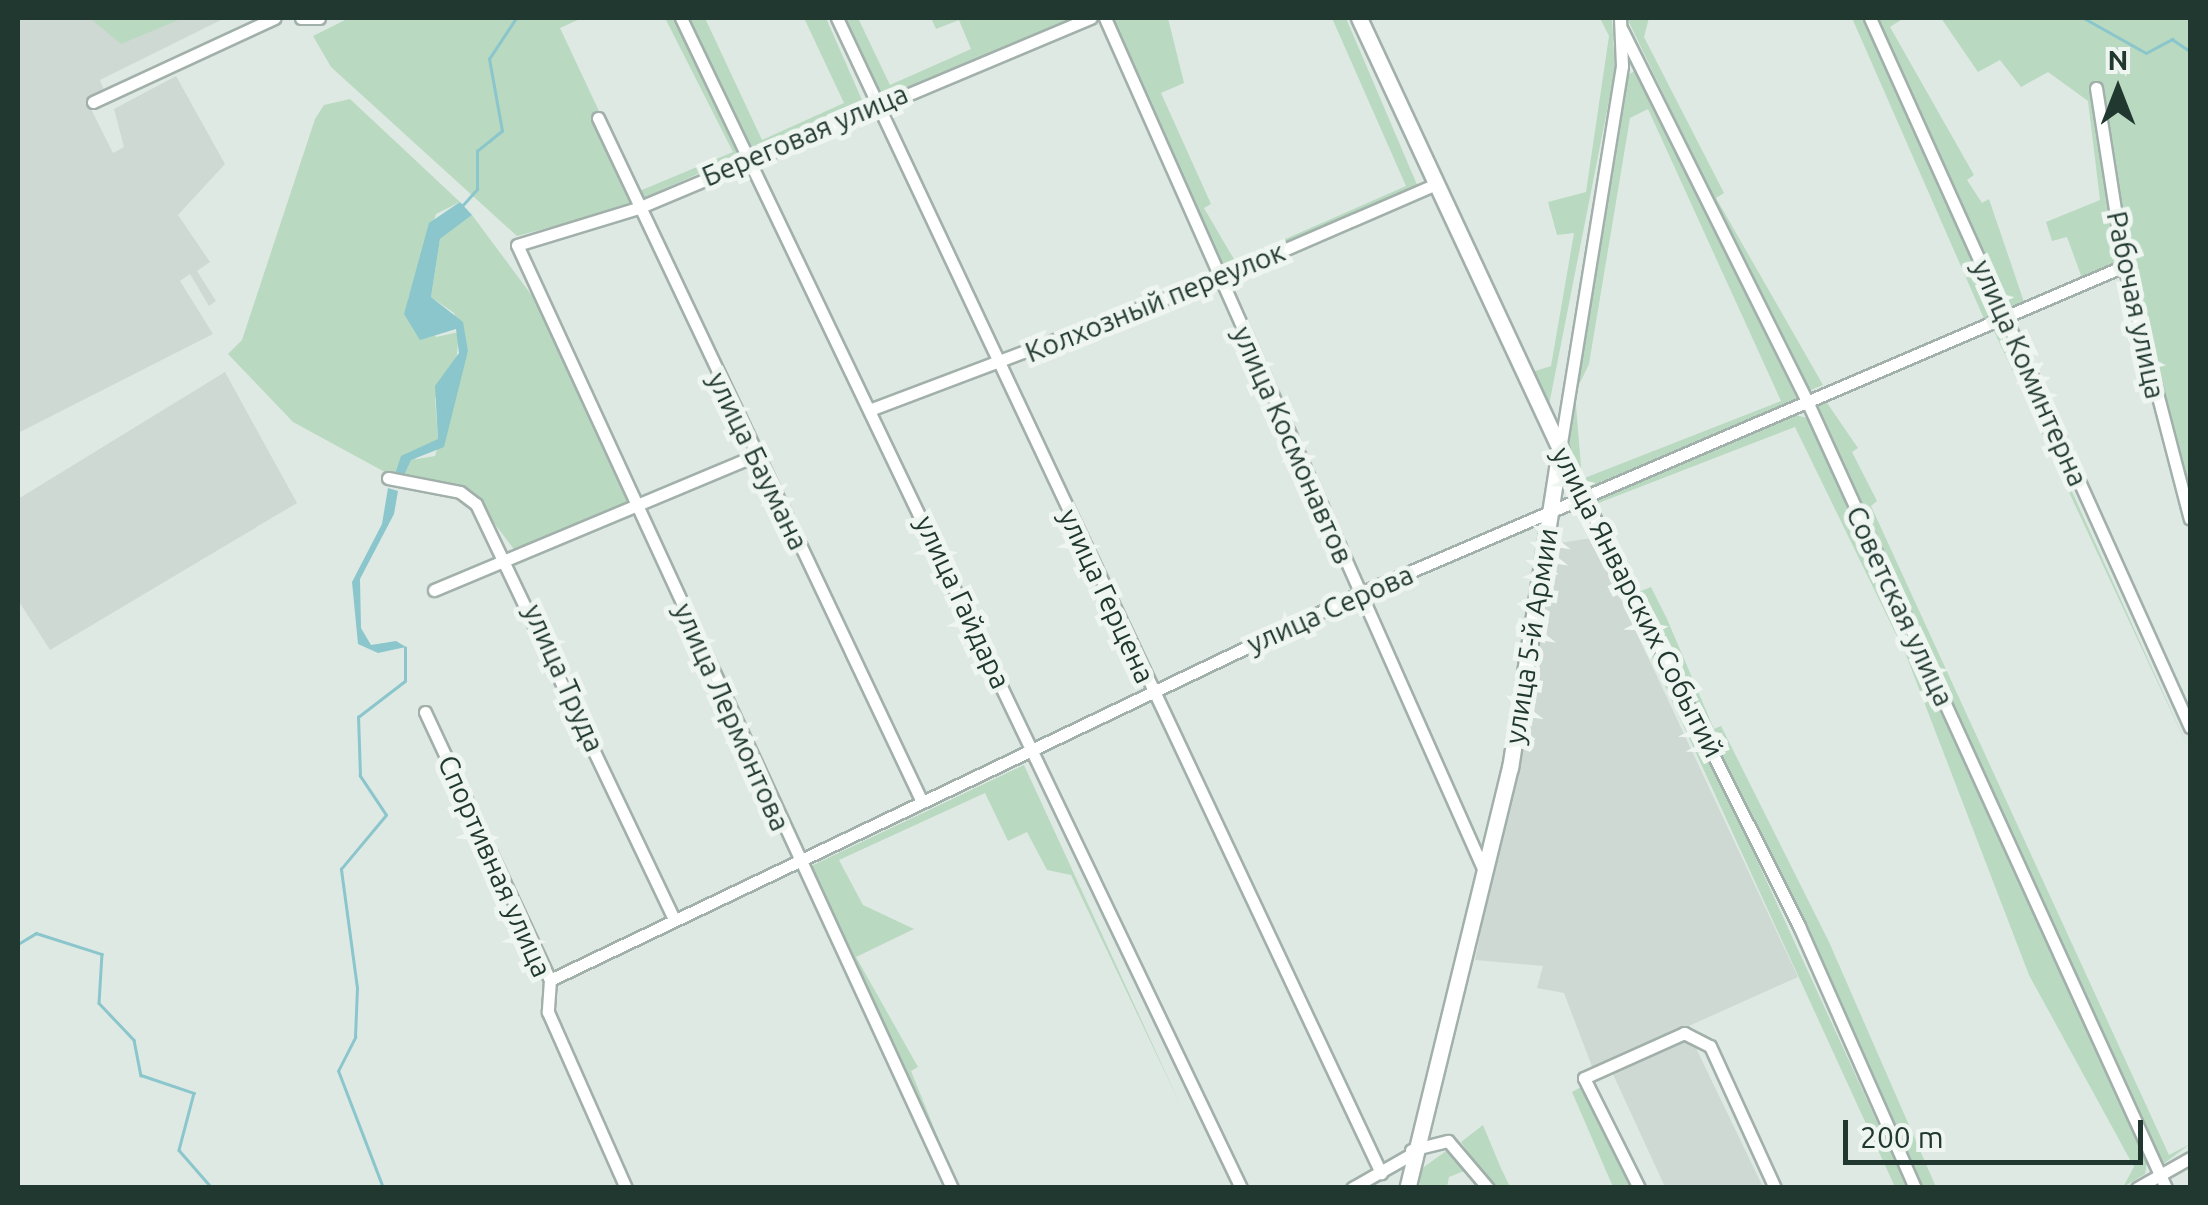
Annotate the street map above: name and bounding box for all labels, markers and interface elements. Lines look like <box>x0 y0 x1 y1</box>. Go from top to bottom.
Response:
north arrow <box>2068 40 2168 140</box>
text: N <box>2108 44 2128 75</box>
street label: Береговая улица <box>697 77 913 193</box>
street label: Рабочая улица <box>2100 208 2172 402</box>
street label: Колхозный переулок <box>1020 235 1290 369</box>
street label: улица Коминтерна <box>1965 255 2095 491</box>
street label: улица Космонавтов <box>1226 321 1360 569</box>
street label: улица Баумана <box>700 367 816 555</box>
street label: улица Январских Событий <box>1545 441 1731 763</box>
street label: Советская улица <box>1839 501 1961 711</box>
street label: улица Герцена <box>1052 503 1162 689</box>
street label: улица Гайдара <box>908 510 1018 694</box>
street label: улица 5-й Армии <box>1497 526 1565 746</box>
street label: улица Серова <box>1242 557 1418 661</box>
street label: улица Лермонтова <box>667 598 797 836</box>
street label: улица Труда <box>516 599 612 757</box>
street label: Спортивная улица <box>431 750 559 982</box>
scale bar <box>1848 1100 2148 1162</box>
text: 200 m <box>1860 1120 1944 1154</box>

